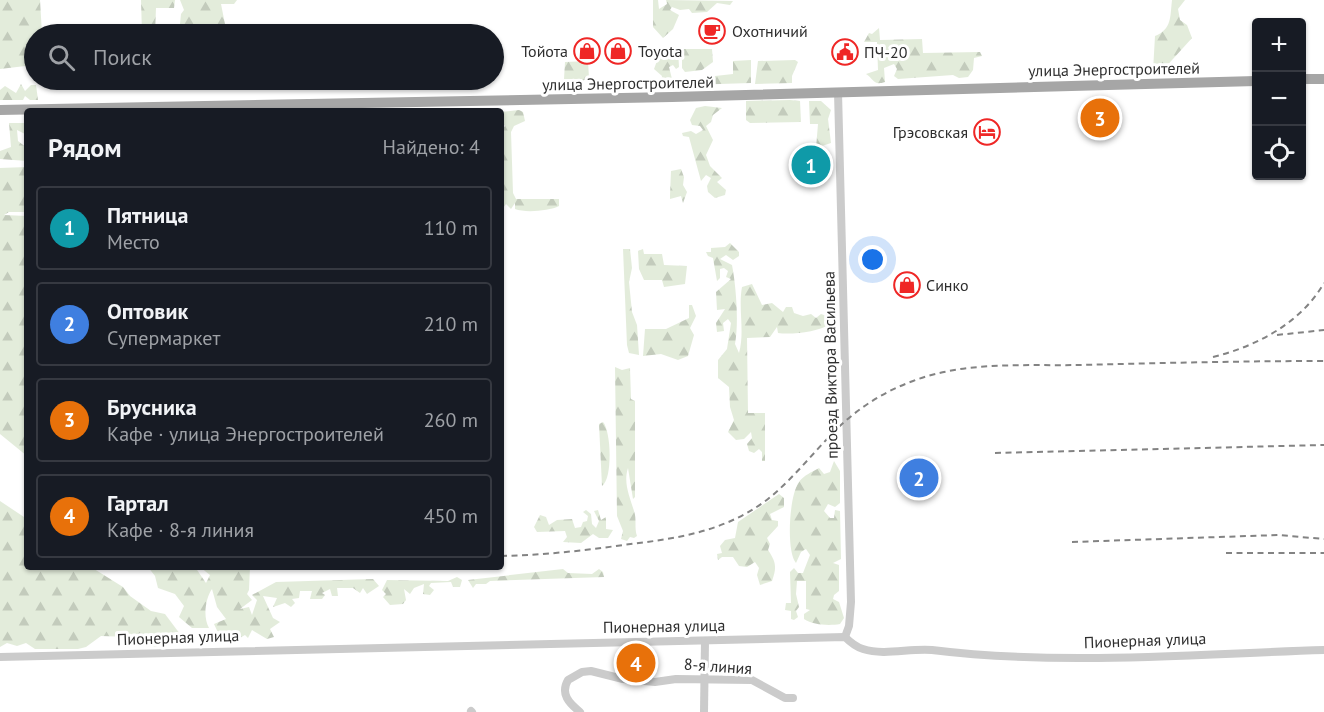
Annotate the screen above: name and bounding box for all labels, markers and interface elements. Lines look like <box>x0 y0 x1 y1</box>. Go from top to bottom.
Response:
cafe icon: Охотничий <box>697 16 727 46</box>
map controls <box>1252 18 1306 180</box>
button: + <box>1252 18 1306 72</box>
place label: Охотничий <box>732 21 808 41</box>
search box <box>24 24 504 90</box>
shop icon: Тойота <box>572 36 602 66</box>
shop icon: Toyota <box>603 36 633 66</box>
public building icon: ПЧ-20 <box>830 37 860 67</box>
icon: search <box>45 41 78 74</box>
place label: Тойота <box>521 41 568 61</box>
place label: Toyota <box>638 41 682 61</box>
place label: ПЧ-20 <box>864 42 908 62</box>
text: Поиск <box>93 43 152 71</box>
street label: улица Энергостроителей <box>1028 58 1200 80</box>
street label: улица Энергостроителей <box>542 72 714 94</box>
button: − <box>1252 72 1306 126</box>
pin: 3 <box>1080 96 1120 140</box>
hotel icon: Грэсовская <box>972 117 1002 147</box>
place label: Грэсовская <box>893 122 968 142</box>
button: locate <box>1252 126 1306 180</box>
text: Рядом <box>48 131 122 164</box>
text: Найдено: 4 <box>383 134 480 160</box>
pin: 1 <box>792 142 830 188</box>
text: Пятница <box>107 201 188 229</box>
text: 1 <box>64 215 75 241</box>
text: 110 m <box>424 215 478 241</box>
text: Место <box>107 229 160 255</box>
your location <box>858 245 887 274</box>
shop icon: Синко <box>892 270 922 300</box>
street label: проезд Виктора Васильева <box>818 271 842 459</box>
place label: Синко <box>926 275 969 295</box>
text: Оптовик <box>107 297 188 325</box>
text: 2 <box>64 311 75 337</box>
text: 210 m <box>424 311 478 337</box>
text: Супермаркет <box>107 325 220 351</box>
text: Брусника <box>107 393 197 421</box>
text: 3 <box>64 407 75 433</box>
text: 260 m <box>424 407 478 433</box>
text: Кафе · улица Энергостроителей <box>107 421 384 447</box>
pin: 2 <box>900 456 938 500</box>
text: Гартал <box>107 489 169 517</box>
text: 4 <box>64 503 75 529</box>
text: 450 m <box>424 503 478 529</box>
text: Кафе · 8-я линия <box>107 517 254 543</box>
street label: Пионерная улица <box>603 615 725 637</box>
street label: Пионерная улица <box>116 625 240 649</box>
street label: Пионерная улица <box>1083 628 1207 652</box>
pin: 4 <box>616 640 656 686</box>
street label: 8-я линия <box>683 654 753 678</box>

